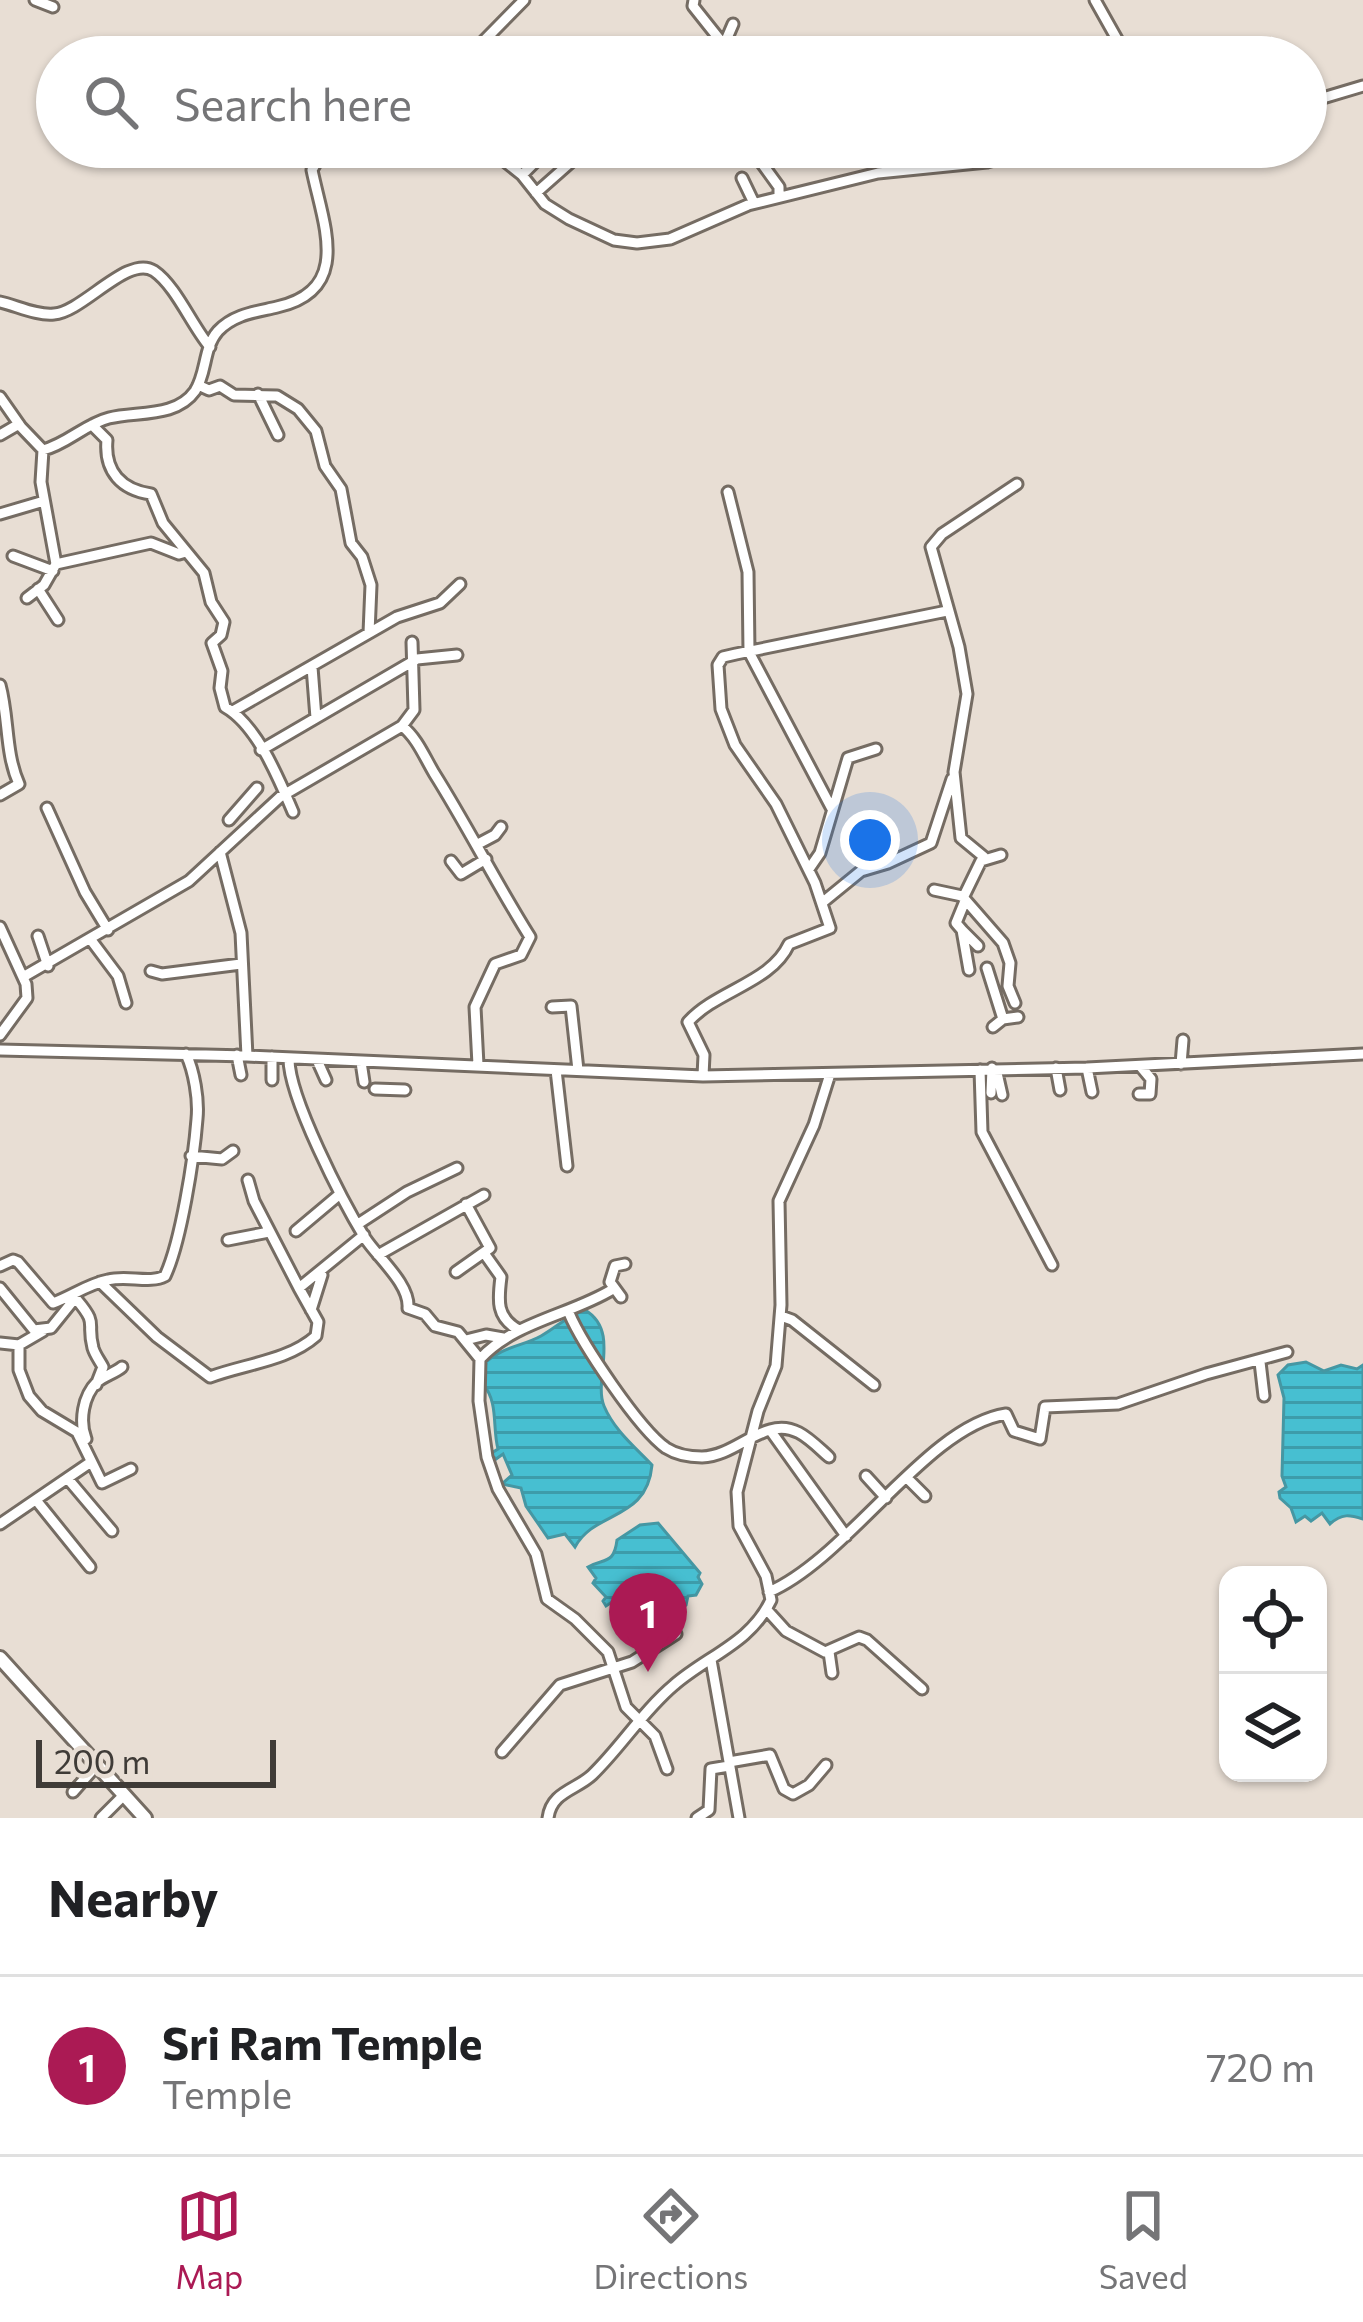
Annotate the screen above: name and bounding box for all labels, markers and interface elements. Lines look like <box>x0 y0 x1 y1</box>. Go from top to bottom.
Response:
search box <box>36 36 1327 168</box>
icon: search <box>78 69 144 135</box>
text: Search here <box>174 75 412 130</box>
your location <box>840 810 900 870</box>
map controls <box>1219 1566 1327 1782</box>
button: locate <box>1219 1566 1327 1674</box>
pin: 1 <box>609 1573 687 1672</box>
button: layers <box>1219 1674 1327 1782</box>
scale bar <box>36 1734 276 1787</box>
text: 200 m <box>54 1740 150 1781</box>
text: Nearby <box>48 1865 218 1928</box>
text: Sri Ram Temple <box>162 2014 482 2069</box>
text: 1 <box>78 2042 96 2090</box>
text: 720 m <box>1206 2042 1315 2090</box>
text: Temple <box>162 2069 292 2117</box>
tab: Map <box>175 2183 243 2296</box>
tab: Directions <box>594 2183 748 2296</box>
tab: Saved <box>1099 2183 1188 2296</box>

